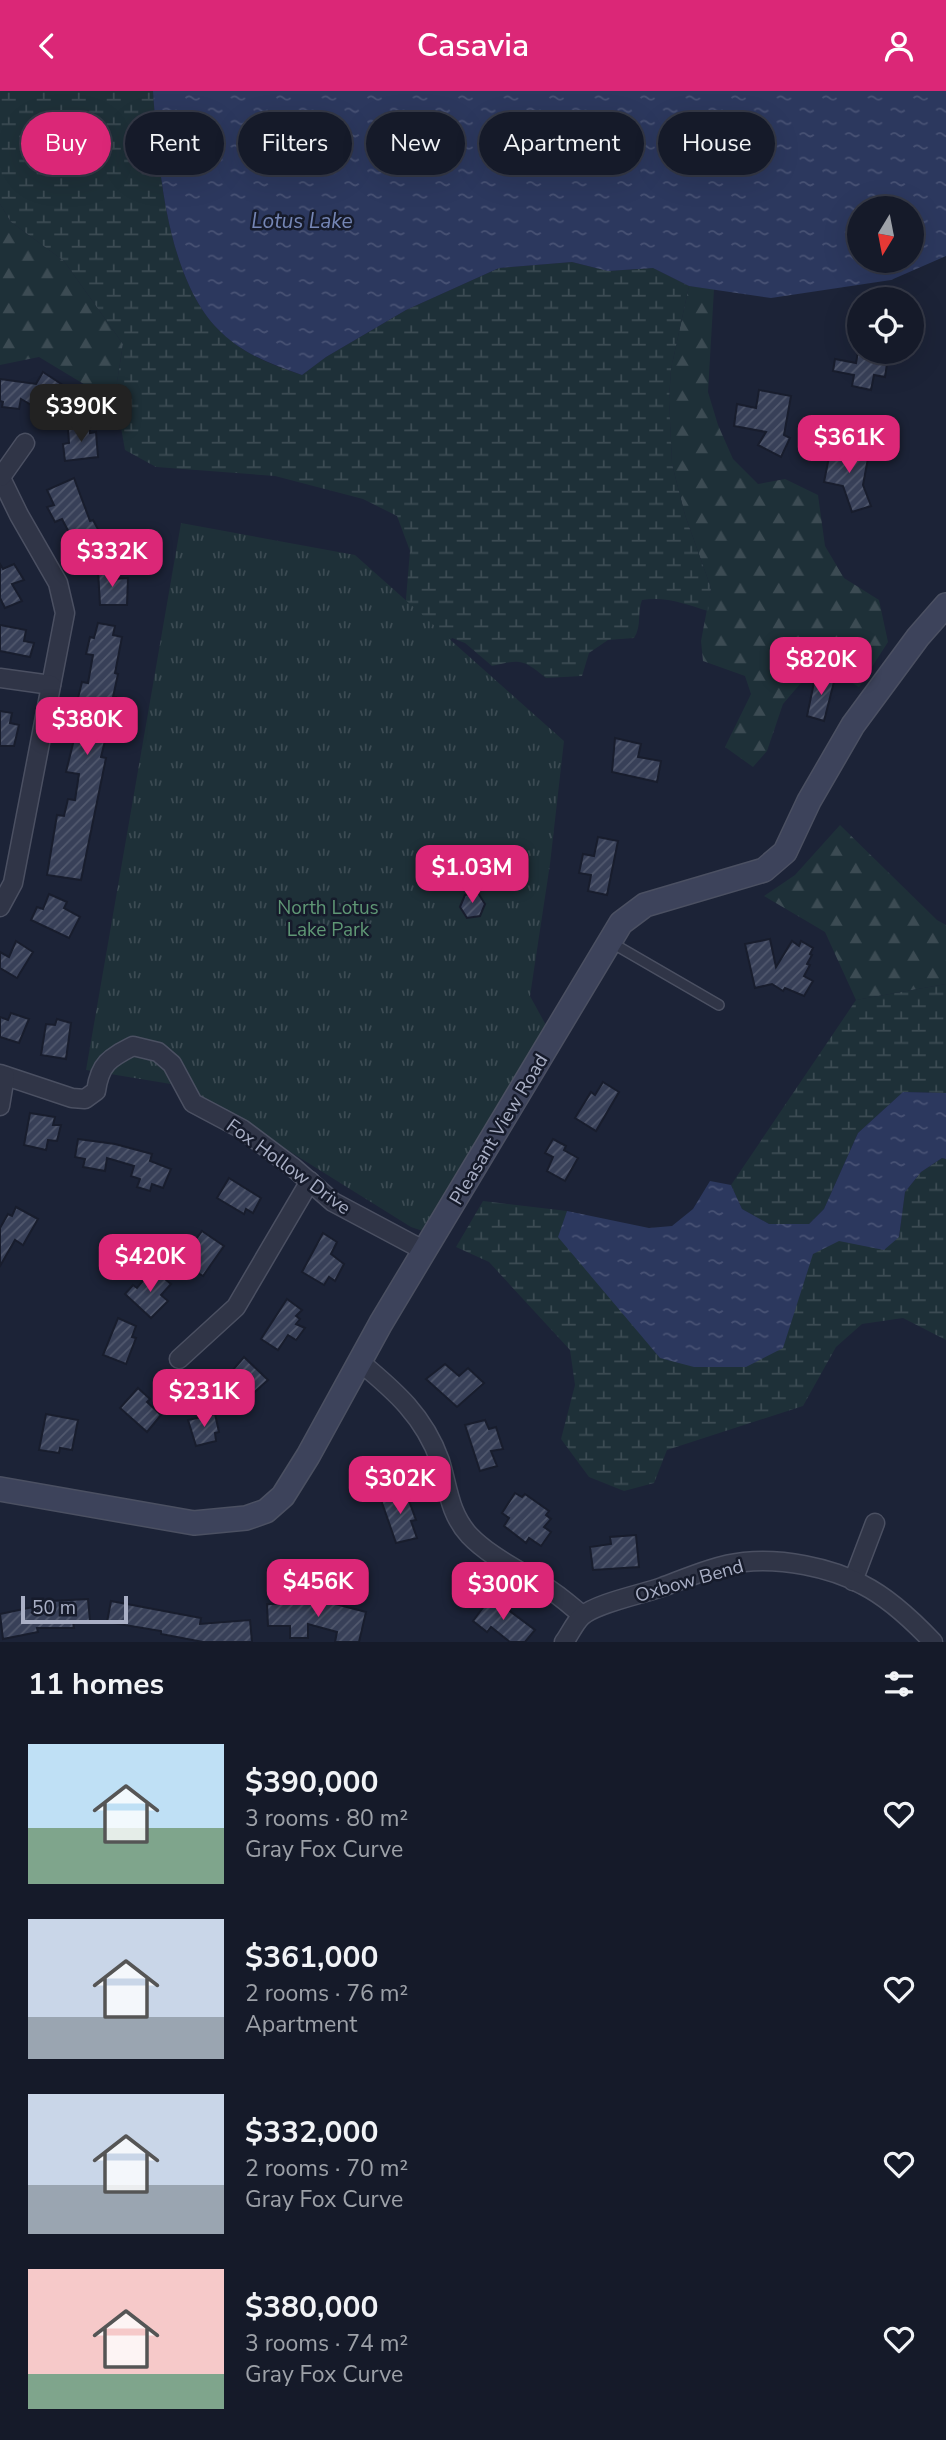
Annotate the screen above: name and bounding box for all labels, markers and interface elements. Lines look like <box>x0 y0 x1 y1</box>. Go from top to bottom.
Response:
text: Casavia <box>417 24 529 67</box>
icon: back <box>28 27 66 65</box>
icon: person <box>880 27 918 65</box>
chip: Buy <box>21 112 111 175</box>
chip: Rent <box>125 112 224 175</box>
chip: Filters <box>238 112 352 175</box>
chip: New <box>366 112 465 175</box>
chip: Apartment <box>479 112 644 175</box>
chip: House <box>658 112 775 175</box>
north arrow <box>847 196 924 273</box>
map controls <box>847 196 924 364</box>
water label: Lotus Lake <box>251 207 353 235</box>
button: locate <box>847 287 924 364</box>
pin: $390K <box>32 385 130 444</box>
text: $390K <box>46 391 116 422</box>
pin: $361K <box>800 415 898 475</box>
text: $361K <box>814 422 884 453</box>
pin: $332K <box>63 529 161 589</box>
text: $332K <box>77 536 147 567</box>
pin: $820K <box>772 637 870 697</box>
text: $820K <box>786 644 856 675</box>
pin: $380K <box>38 697 136 757</box>
text: $380K <box>52 704 122 735</box>
pin: $1.03M <box>415 845 529 905</box>
text: $1.03M <box>432 852 512 883</box>
park label: North Lotus Lake Park <box>277 895 379 943</box>
street label: Pleasant View Road <box>443 1049 554 1210</box>
street label: Fox Hollow Drive <box>221 1113 356 1221</box>
pin: $420K <box>101 1235 199 1294</box>
text: $420K <box>115 1241 185 1272</box>
pin: $231K <box>155 1369 253 1429</box>
text: $231K <box>169 1376 239 1407</box>
pin: $302K <box>351 1457 449 1516</box>
text: $302K <box>365 1463 435 1494</box>
street label: Oxbow Bend <box>632 1553 747 1609</box>
pin: $456K <box>269 1559 367 1619</box>
pin: $300K <box>454 1563 552 1622</box>
text: $456K <box>283 1566 353 1597</box>
text: $300K <box>468 1569 538 1600</box>
scale bar <box>21 1593 128 1625</box>
text: 50 m <box>32 1595 76 1621</box>
text: 11 homes <box>28 1664 164 1705</box>
icon: filters <box>880 1665 918 1703</box>
text: $390,000 <box>245 1762 378 1803</box>
icon: home <box>84 1772 168 1856</box>
icon: heart <box>880 1795 918 1833</box>
text: 3 rooms · 80 m² <box>245 1803 408 1834</box>
text: Gray Fox Curve <box>245 1834 403 1865</box>
text: $361,000 <box>245 1937 378 1978</box>
icon: home <box>84 1947 168 2031</box>
icon: heart <box>880 1970 918 2008</box>
text: 2 rooms · 76 m² <box>245 1978 408 2009</box>
text: Apartment <box>245 2009 357 2040</box>
text: $332,000 <box>245 2112 378 2153</box>
icon: home <box>84 2122 168 2206</box>
icon: heart <box>880 2145 918 2183</box>
text: 2 rooms · 70 m² <box>245 2153 408 2184</box>
text: Gray Fox Curve <box>245 2184 403 2215</box>
text: $380,000 <box>245 2287 378 2328</box>
icon: home <box>84 2297 168 2381</box>
icon: heart <box>880 2320 918 2358</box>
text: 3 rooms · 74 m² <box>245 2328 408 2359</box>
text: Gray Fox Curve <box>245 2359 403 2390</box>

